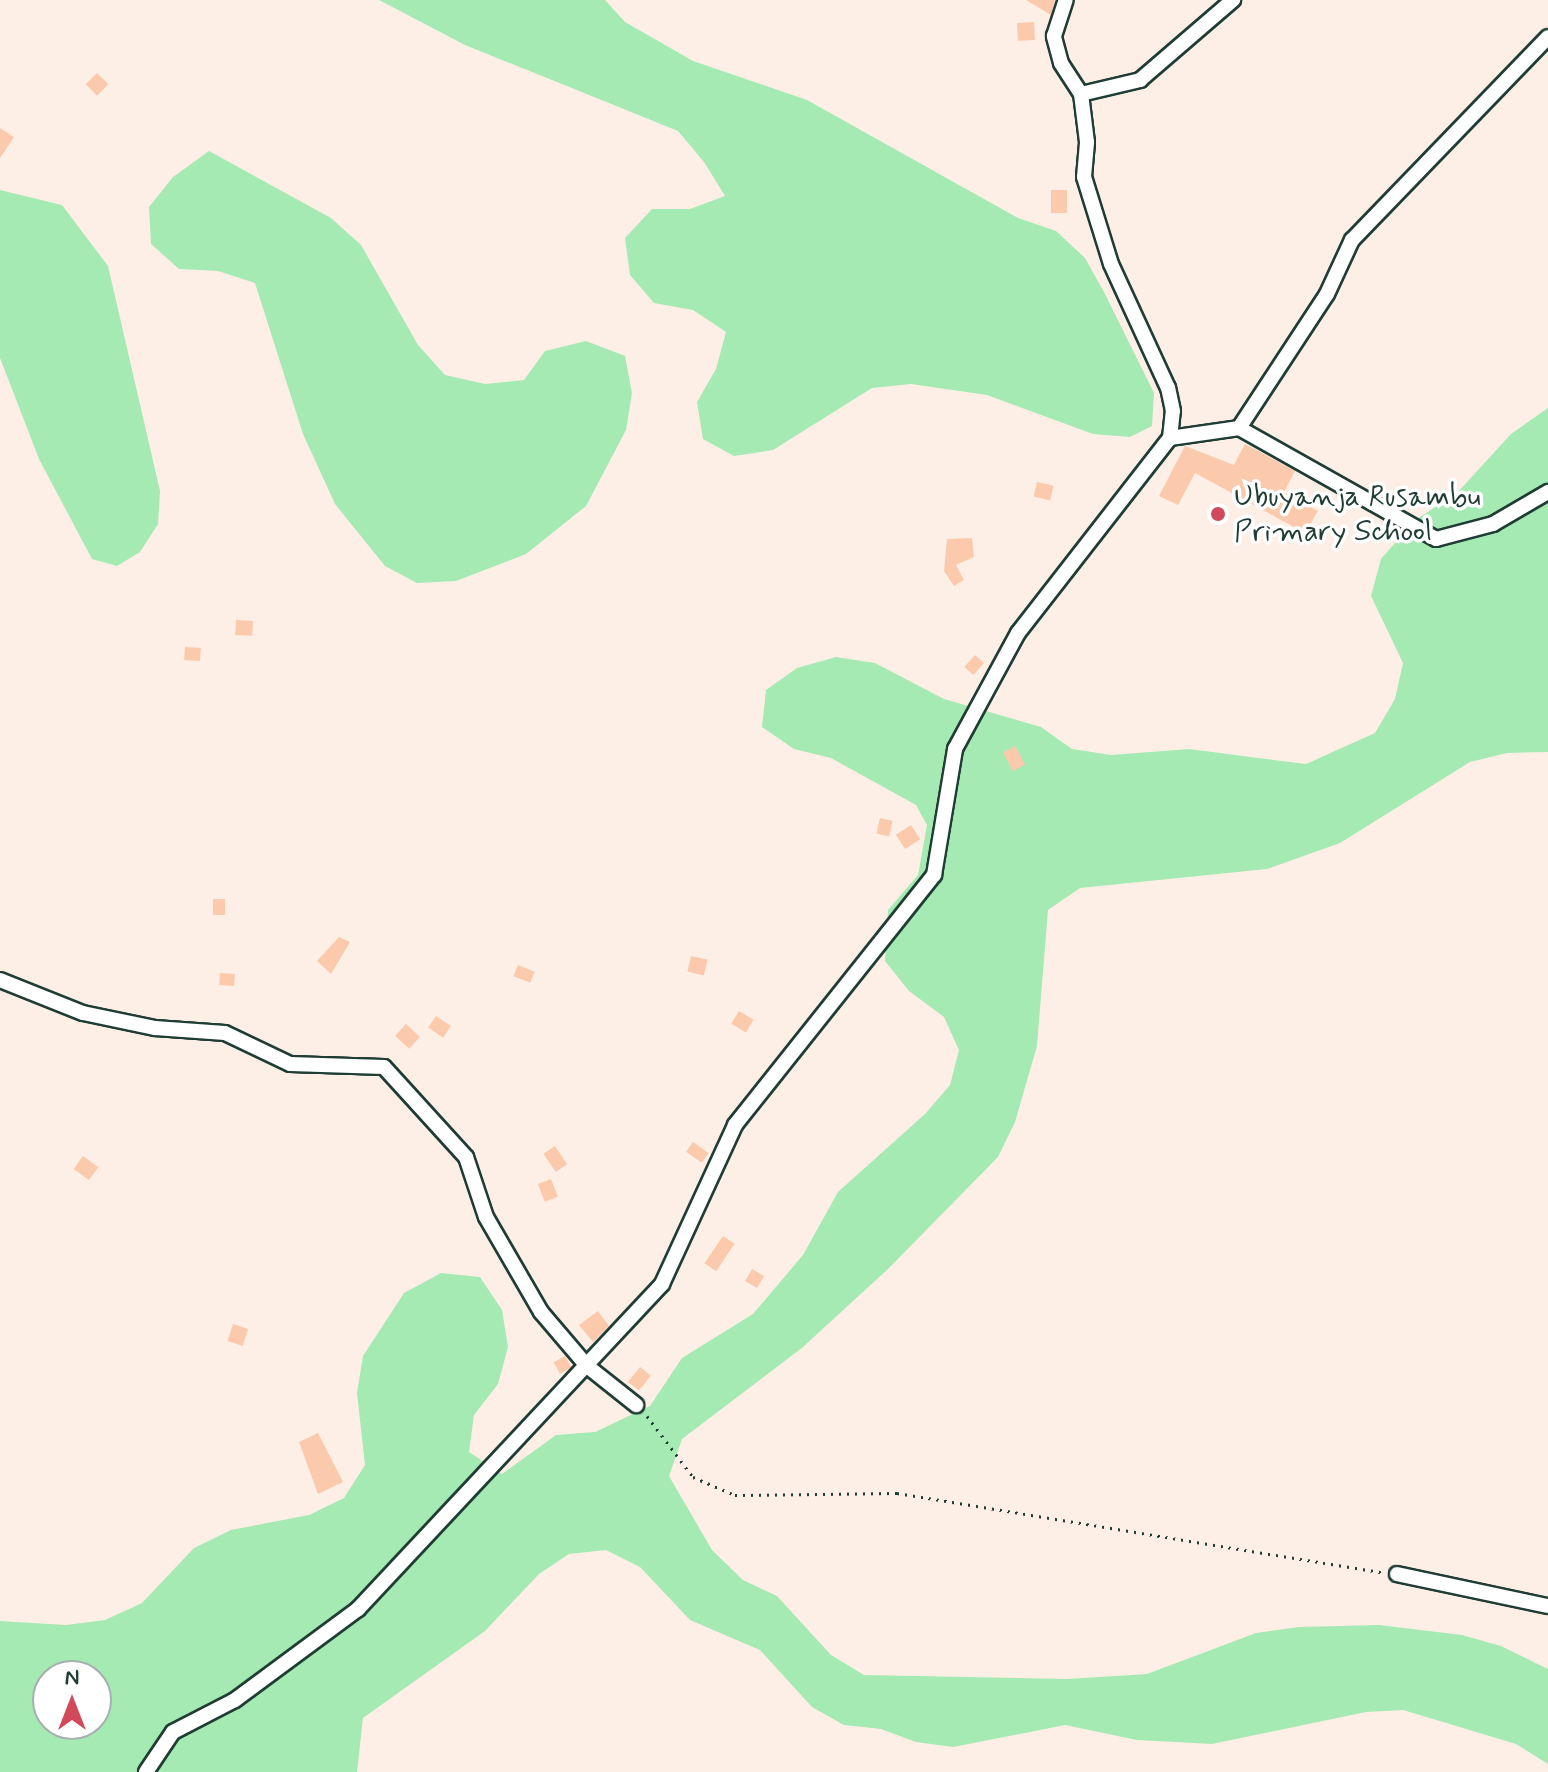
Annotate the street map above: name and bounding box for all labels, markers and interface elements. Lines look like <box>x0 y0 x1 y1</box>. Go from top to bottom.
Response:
place label: Ubuyanja Rusambu Primary School <box>1234 479 1492 550</box>
marker: Ubuyanja Rusambu Primary School <box>1209 505 1227 523</box>
north arrow <box>32 1660 112 1740</box>
text: N <box>65 1664 79 1692</box>

